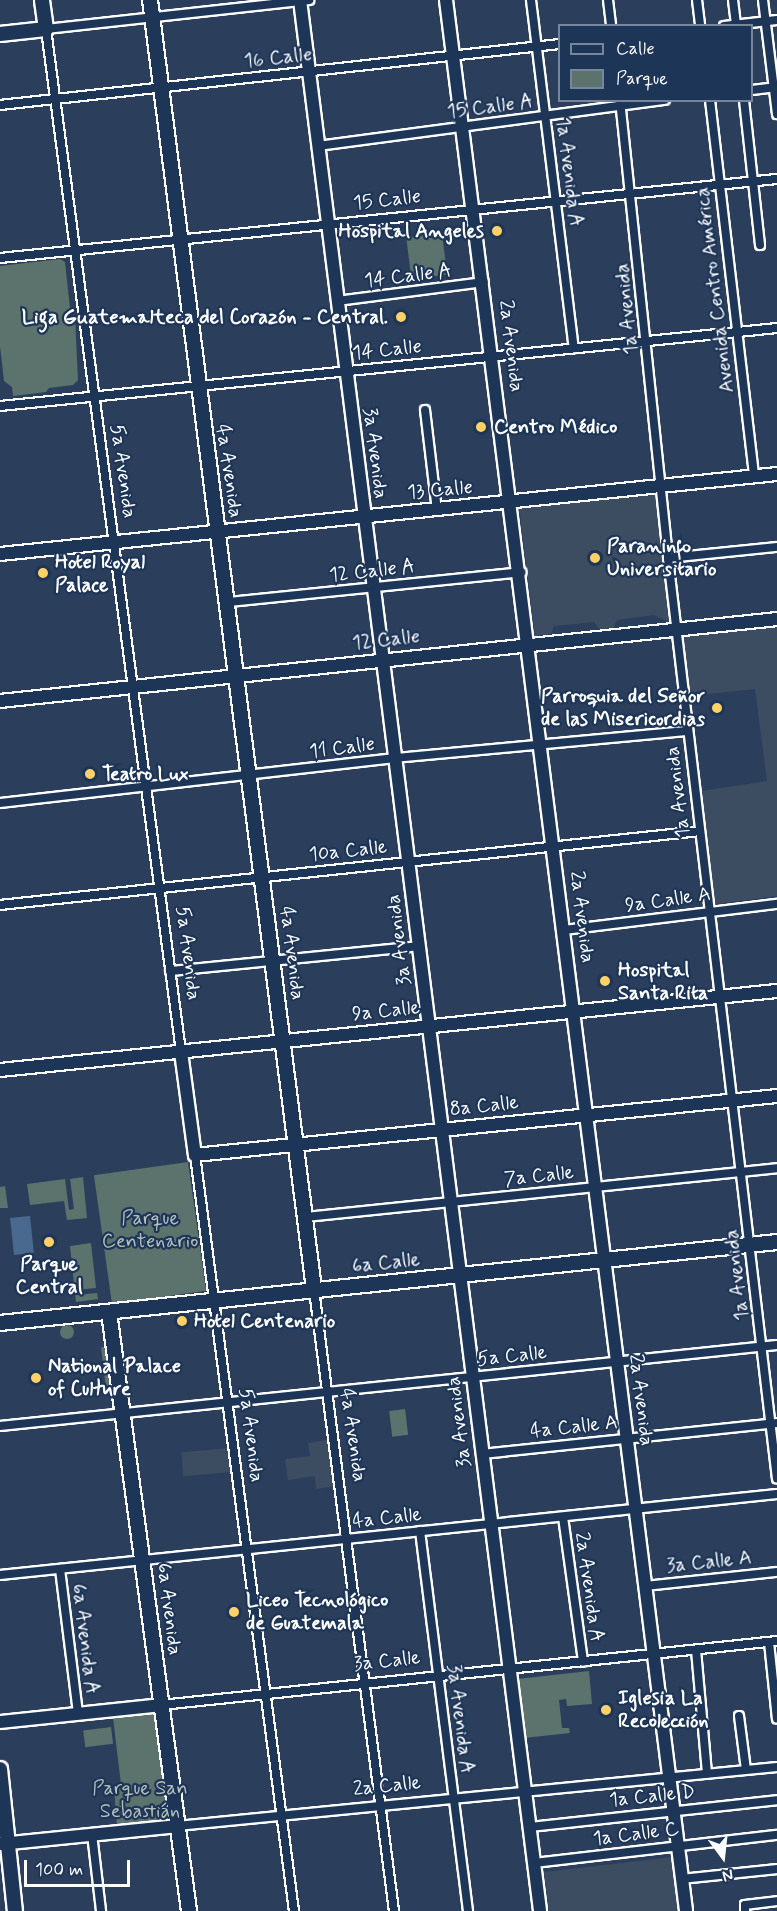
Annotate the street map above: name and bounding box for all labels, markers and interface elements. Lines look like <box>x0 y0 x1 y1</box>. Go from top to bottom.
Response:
legend <box>558 24 753 102</box>
text: Calle <box>616 37 655 61</box>
street label: 16 Calle <box>243 42 313 74</box>
text: Parque <box>616 67 668 91</box>
street label: 15 Calle A <box>446 90 534 124</box>
street label: 1a Avenida A <box>550 116 588 228</box>
street label: 15 Calle <box>352 185 422 215</box>
street label: Avenida Centro América <box>690 185 740 395</box>
place label: Hospital Angeles <box>344 219 484 243</box>
marker: Hospital Angeles <box>488 222 506 240</box>
street label: 14 Calle A <box>363 259 453 293</box>
street label: 1a Avenida <box>610 262 644 356</box>
street label: 2a Avenida <box>493 299 529 393</box>
place label: Liga Guatemalteca del Corazón - Central. <box>31 305 388 329</box>
marker: Liga Guatemalteca del Corazón - Central. <box>392 308 410 326</box>
street label: 14 Calle <box>351 334 423 366</box>
street label: 3a Avenida <box>357 406 393 500</box>
place label: Centro Médico <box>494 415 617 439</box>
marker: Centro Médico <box>472 418 490 436</box>
street label: 5a Avenida <box>105 422 141 520</box>
street label: 4a Avenida <box>211 423 247 519</box>
street label: 13 Calle <box>406 475 474 505</box>
place label: Paraninfo Universitario <box>607 534 716 581</box>
place label: Hotel Royal Palace <box>55 550 145 597</box>
marker: Paraninfo Universitario <box>588 551 602 565</box>
street label: 12 Calle A <box>328 555 416 587</box>
marker: Hotel Royal Palace <box>36 566 50 580</box>
street label: 12 Calle <box>351 625 421 655</box>
place label: Parroquia del Señor de las Misericordias <box>537 684 705 731</box>
marker: Parroquia del Señor de las Misericordias <box>710 701 724 715</box>
street label: 11 Calle <box>308 732 376 764</box>
street label: 1a Avenida <box>660 745 696 839</box>
place label: Teatro Lux <box>102 762 189 786</box>
marker: Teatro Lux <box>83 767 97 781</box>
street label: 10a Calle <box>307 835 389 867</box>
street label: 2a Avenida <box>564 870 600 964</box>
street label: 9a Calle A <box>623 882 713 918</box>
street label: 3a Avenida <box>381 893 417 987</box>
street label: 5a Avenida <box>170 904 206 1002</box>
street label: 4a Avenida <box>274 905 310 1001</box>
place label: Hospital Santa Rita <box>618 958 708 1005</box>
marker: Hospital Santa Rita <box>596 972 614 990</box>
street label: 9a Calle <box>351 995 421 1027</box>
street label: 8a Calle <box>448 1090 520 1122</box>
street label: 7a Calle <box>503 1160 575 1192</box>
park label: Parque Centenario <box>102 1206 198 1253</box>
street label: 1a Avenida <box>719 1228 755 1322</box>
marker: Parque Central <box>42 1235 56 1249</box>
street label: 6a Calle <box>350 1247 422 1279</box>
place label: Parque Central <box>15 1252 83 1299</box>
place label: Hotel Centenario <box>194 1309 337 1333</box>
marker: Hotel Centenario <box>175 1314 189 1328</box>
street label: 5a Calle <box>476 1340 548 1372</box>
street label: 2a Avenida <box>623 1353 659 1447</box>
place label: National Palace of Culture <box>48 1354 176 1401</box>
marker: National Palace of Culture <box>29 1371 43 1385</box>
street label: 3a Avenida <box>441 1375 477 1469</box>
street label: 5a Avenida <box>233 1386 269 1484</box>
street label: 4a Avenida <box>335 1387 371 1483</box>
street label: 4a Calle A <box>529 1410 619 1444</box>
street label: 4a Calle <box>351 1502 423 1534</box>
street label: 2a Avenida A <box>569 1530 609 1644</box>
street label: 3a Calle A <box>665 1546 753 1578</box>
street label: 6a Avenida <box>151 1561 187 1657</box>
street label: 6a Avenida A <box>66 1582 104 1696</box>
place label: Liceo Tecnológico de Guatemala <box>246 1588 388 1635</box>
marker: Liceo Tecnológico de Guatemala <box>227 1605 241 1619</box>
street label: 3a Calle <box>352 1646 422 1676</box>
street label: 3a Avenida A <box>441 1663 479 1775</box>
place label: Iglesia La Recolección <box>618 1686 709 1733</box>
marker: Iglesia La Recolección <box>599 1703 613 1717</box>
street label: 2a Calle <box>352 1770 422 1802</box>
park label: Parque San Sebastián <box>92 1776 188 1823</box>
street label: 1a Calle D <box>608 1780 696 1812</box>
street label: 1a Calle C <box>591 1817 681 1851</box>
north arrow <box>693 1827 753 1887</box>
scale bar <box>27 1848 134 1886</box>
text: 100 m <box>35 1858 83 1882</box>
text: N <box>720 1863 736 1886</box>

